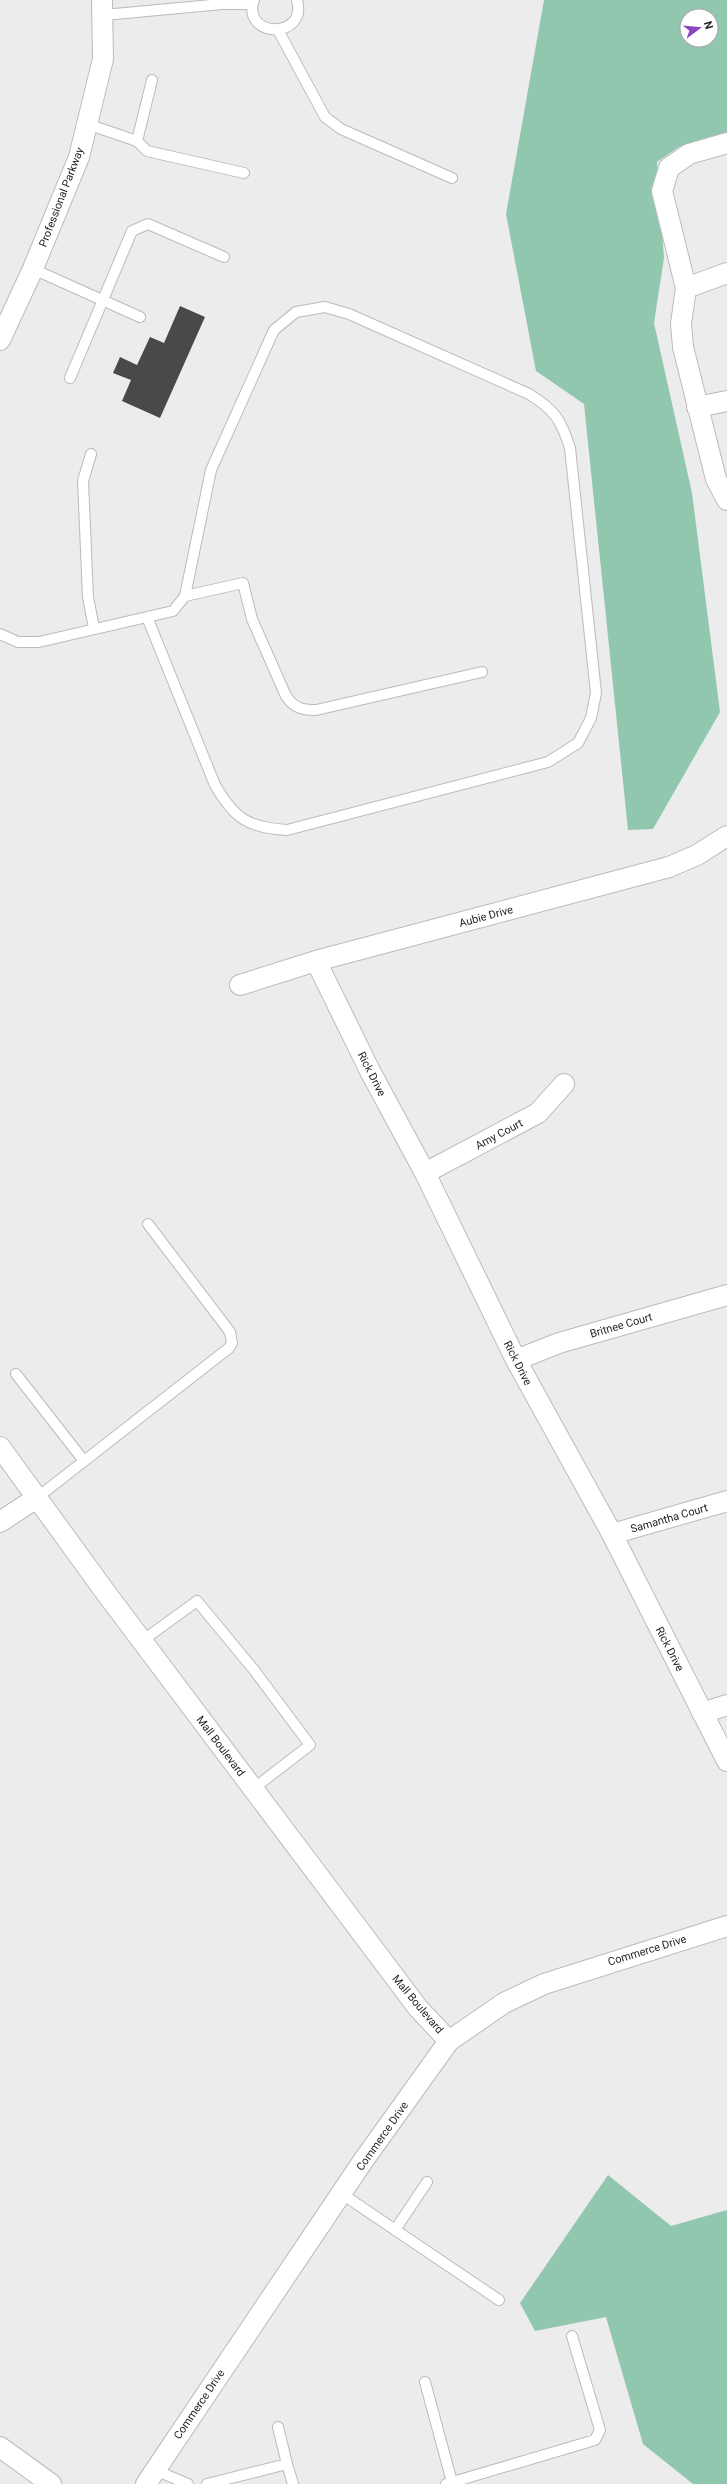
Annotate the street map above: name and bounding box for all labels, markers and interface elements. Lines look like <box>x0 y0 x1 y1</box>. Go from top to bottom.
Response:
north arrow <box>679 8 719 48</box>
text: N <box>701 20 716 31</box>
street label: Professional Parkway <box>36 145 87 249</box>
street label: Aubie Drive <box>458 903 515 930</box>
street label: Rick Drive <box>355 1050 388 1099</box>
street label: Amy Court <box>473 1116 526 1152</box>
street label: Britnee Court <box>588 1310 654 1341</box>
street label: Rick Drive <box>501 1339 534 1388</box>
street label: Samantha Court <box>629 1501 710 1536</box>
street label: Rick Drive <box>653 1625 686 1674</box>
street label: Mall Boulevard <box>194 1713 248 1779</box>
street label: Commerce Drive <box>606 1932 688 1969</box>
street label: Mall Boulevard <box>389 1972 446 2036</box>
street label: Commerce Drive <box>354 2099 411 2173</box>
street label: Commerce Drive <box>171 2367 228 2442</box>

